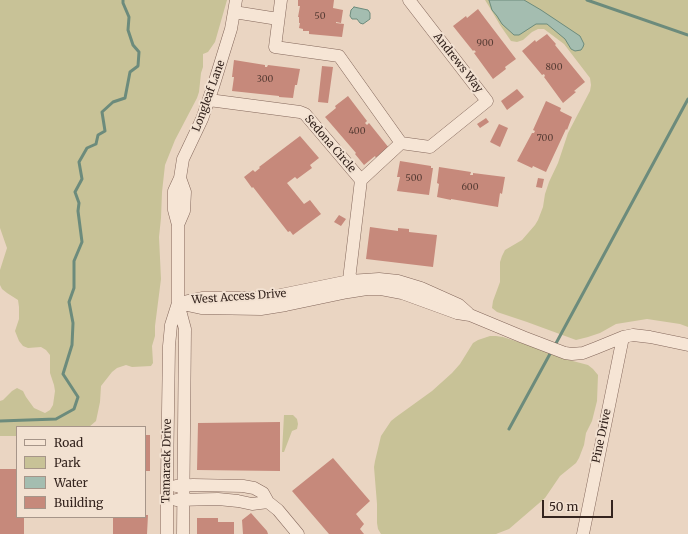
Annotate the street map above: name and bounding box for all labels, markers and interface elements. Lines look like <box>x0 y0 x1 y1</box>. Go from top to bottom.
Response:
house number: 50 <box>315 11 325 21</box>
street label: Andrews Way <box>431 30 485 96</box>
house number: 900 <box>476 38 494 48</box>
street label: Longleaf Lane <box>190 58 228 134</box>
house number: 800 <box>545 62 563 72</box>
house number: 300 <box>257 74 273 84</box>
street label: Sedona Circle <box>302 113 358 175</box>
house number: 400 <box>348 126 366 136</box>
house number: 700 <box>537 133 553 143</box>
house number: 500 <box>406 173 422 183</box>
house number: 600 <box>461 182 479 192</box>
street label: West Access Drive <box>191 287 287 307</box>
street label: Pine Drive <box>590 408 614 464</box>
street label: Tamarack Drive <box>160 419 174 503</box>
legend <box>16 426 146 518</box>
text: Road <box>54 435 83 450</box>
text: Park <box>54 455 81 470</box>
text: Water <box>54 475 88 490</box>
scale bar <box>544 492 615 518</box>
text: Building <box>54 495 103 510</box>
text: 50 m <box>549 499 578 514</box>

